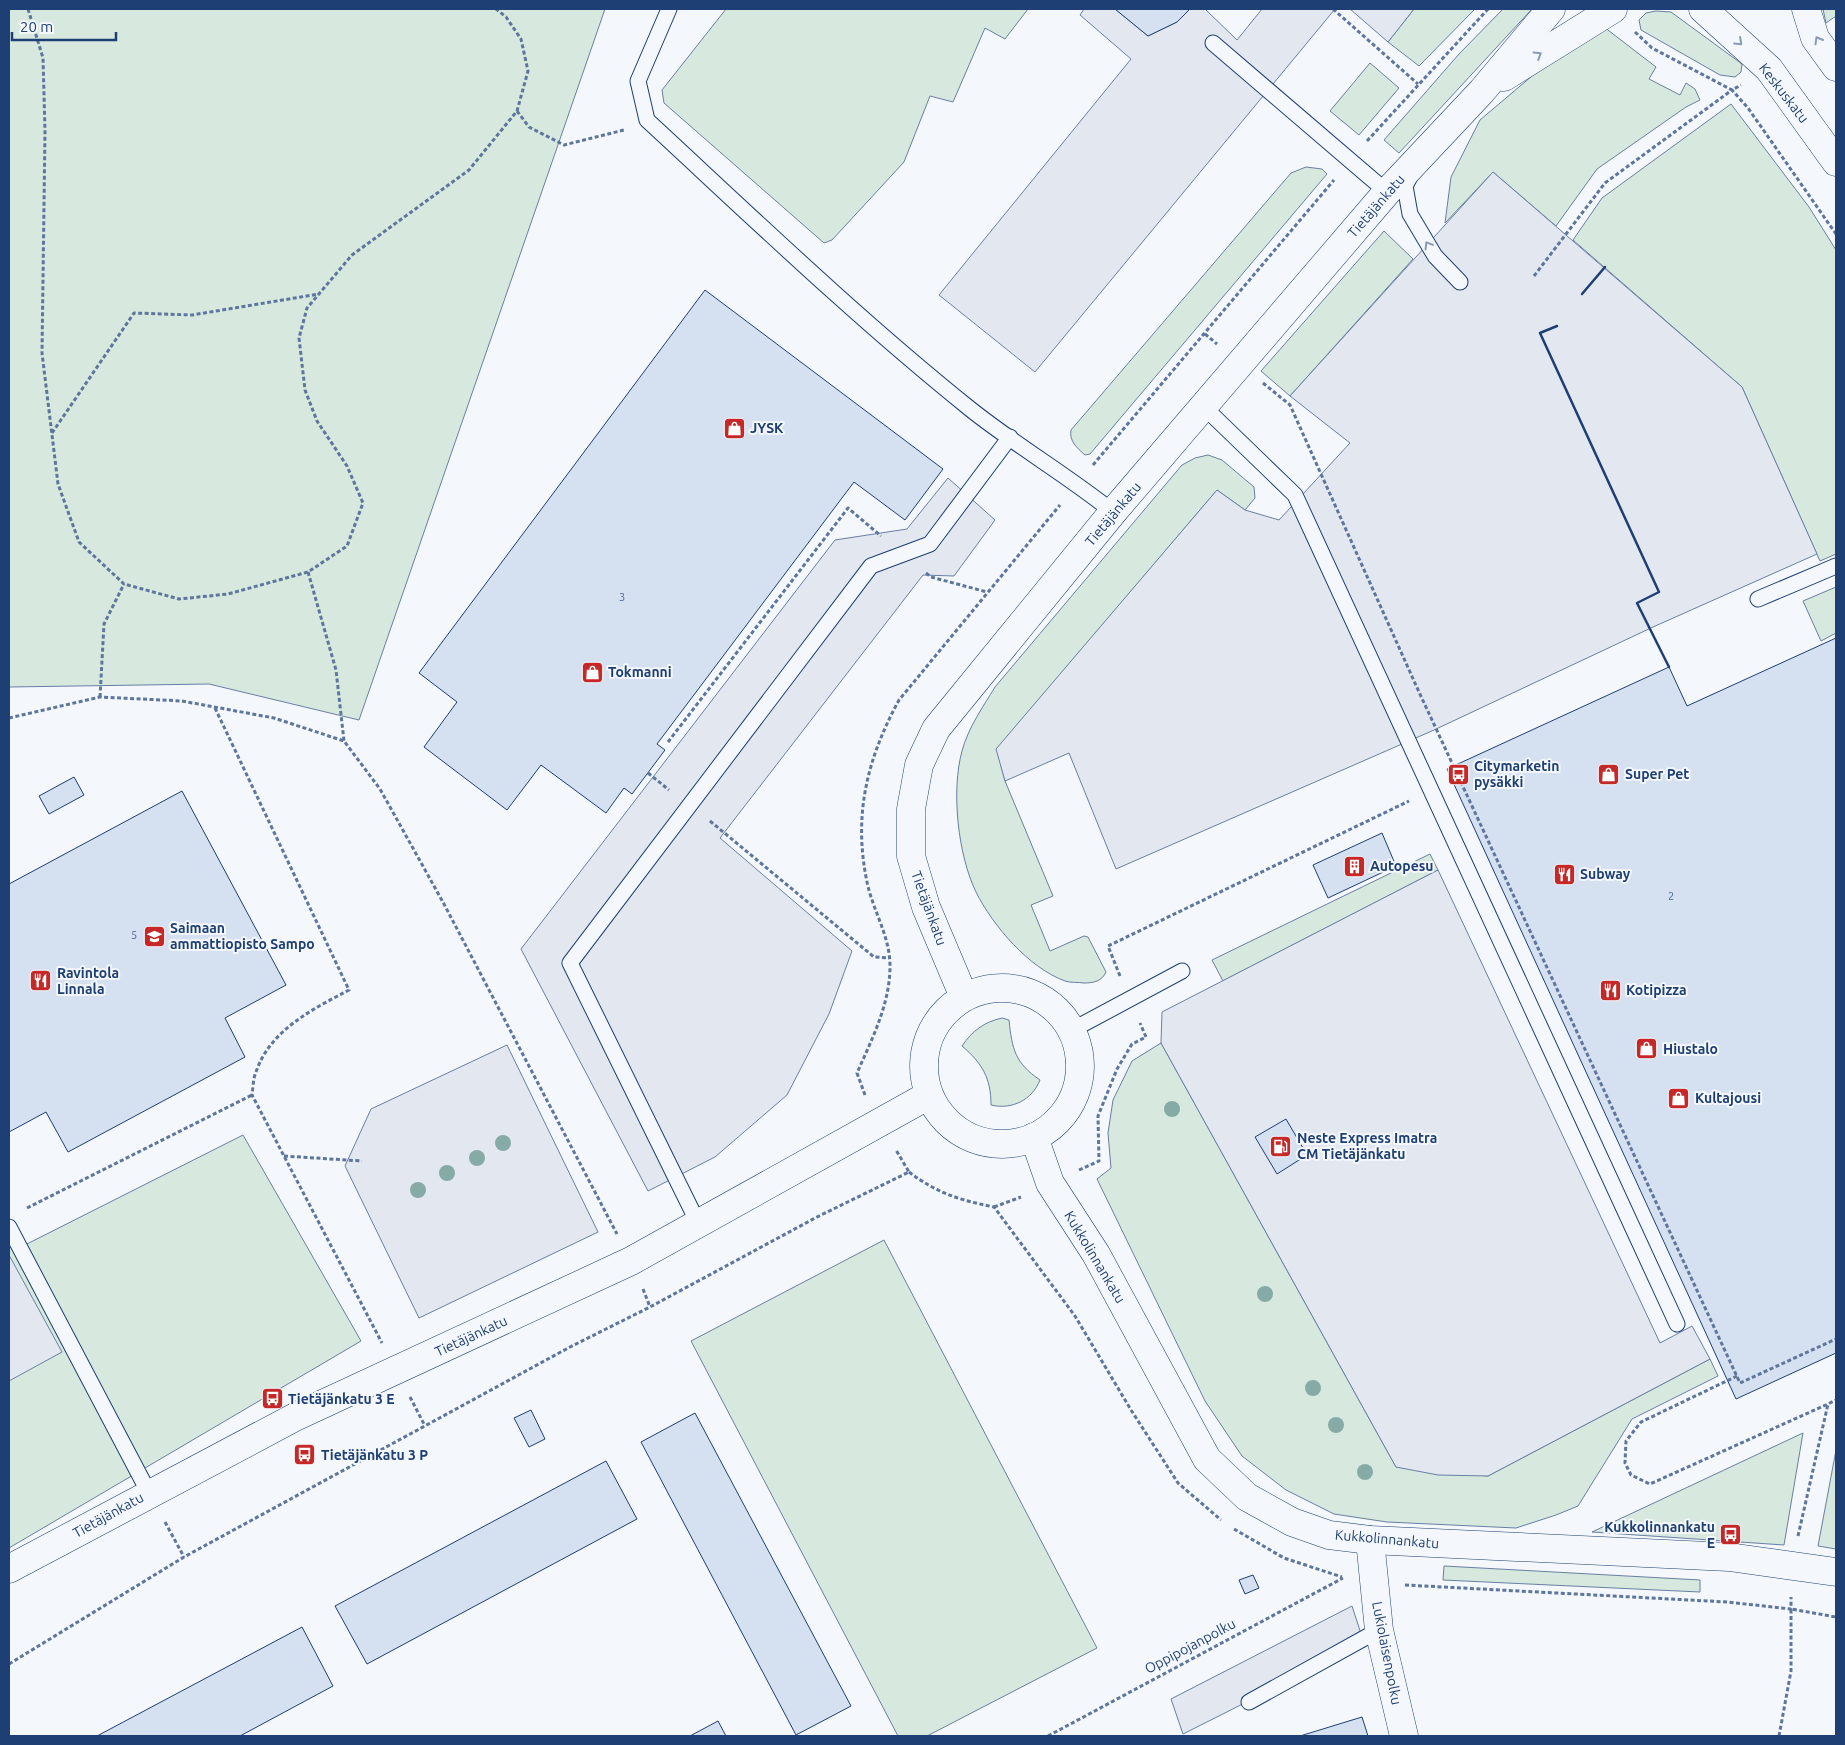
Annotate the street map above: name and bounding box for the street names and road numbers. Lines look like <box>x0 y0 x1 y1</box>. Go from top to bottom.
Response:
street label: Keskuskatu <box>1756 60 1812 126</box>
street label: Tietäjänkatu <box>1344 171 1408 241</box>
street label: Tietäjänkatu <box>1082 479 1144 549</box>
street label: Tietäjänkatu <box>908 869 950 947</box>
street label: Kukkolinnankatu <box>1061 1208 1129 1306</box>
street label: Tietäjänkatu <box>432 1312 510 1360</box>
street label: Tietäjänkatu <box>70 1489 146 1541</box>
street label: Kukkolinnankatu <box>1334 1526 1440 1552</box>
street label: Lukiolaisenpolku <box>1369 1600 1405 1706</box>
street label: Oppipojanpolku <box>1142 1615 1238 1677</box>

